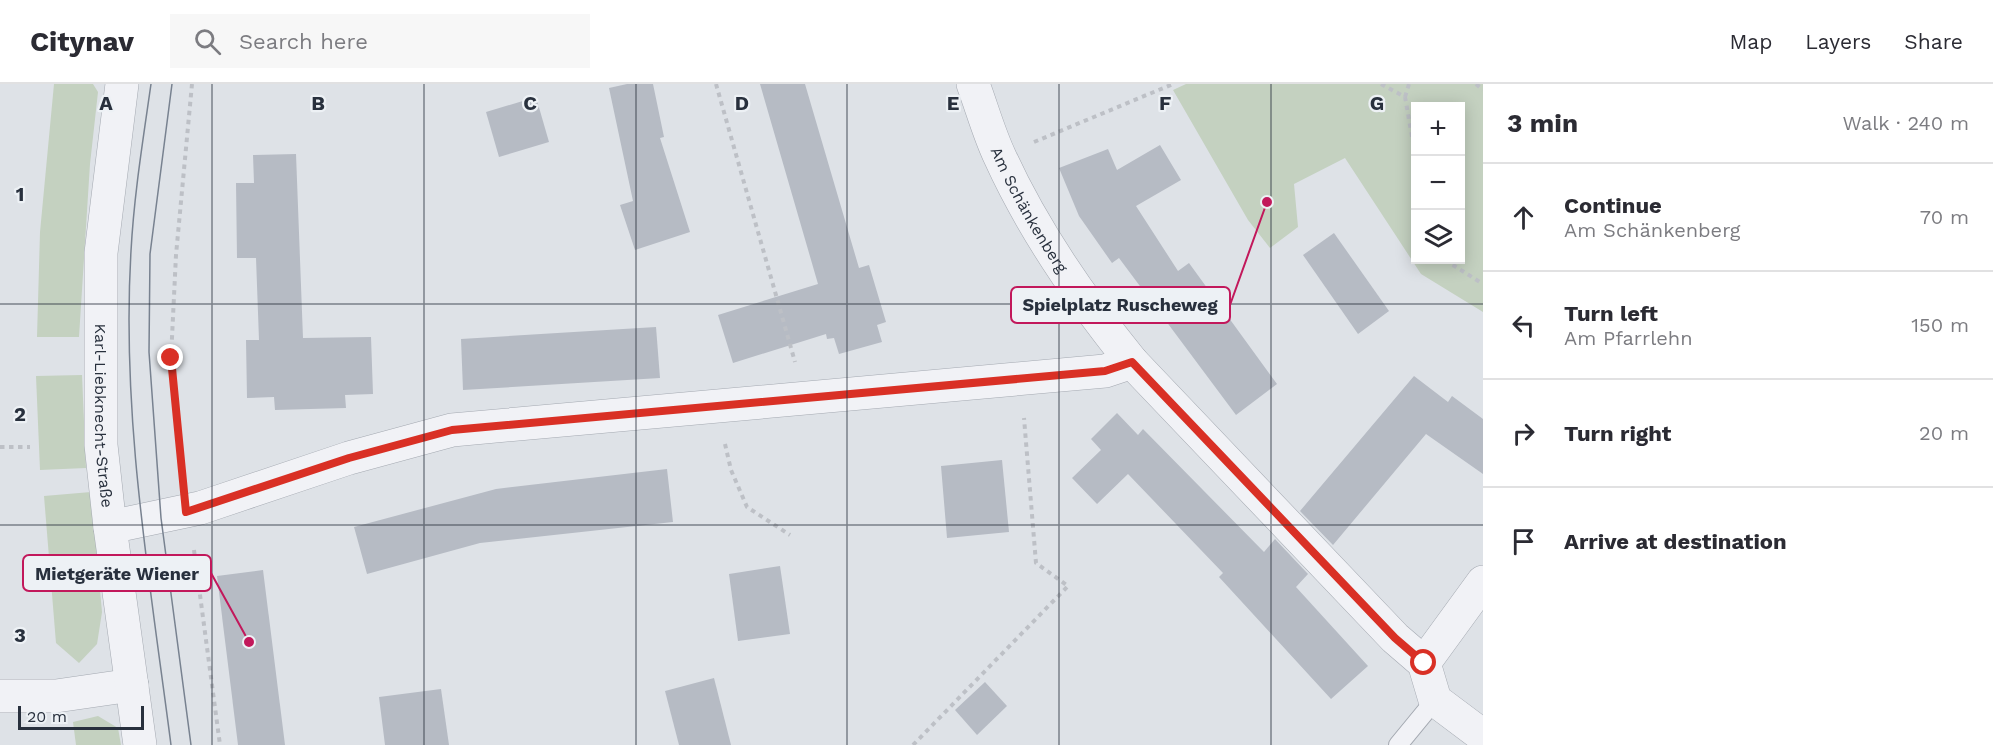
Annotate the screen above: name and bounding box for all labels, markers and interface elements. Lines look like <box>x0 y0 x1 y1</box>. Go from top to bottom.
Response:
search box <box>170 14 590 68</box>
text: Citynav <box>30 25 134 58</box>
icon: search <box>191 25 224 58</box>
text: Search here <box>239 29 368 54</box>
text: Map <box>1729 29 1772 54</box>
text: Layers <box>1805 29 1871 54</box>
text: Share <box>1904 29 1963 54</box>
text: A <box>99 91 113 115</box>
text: B <box>311 91 325 115</box>
text: C <box>523 91 537 115</box>
text: D <box>735 91 749 115</box>
text: E <box>947 91 959 115</box>
text: F <box>1159 91 1171 115</box>
text: G <box>1370 91 1384 115</box>
map controls <box>1411 102 1465 264</box>
button: + <box>1411 102 1465 156</box>
text: 3 min <box>1507 108 1578 138</box>
text: Walk · 240 m <box>1842 111 1969 135</box>
street label: Am Schänkenberg <box>987 144 1072 276</box>
button: − <box>1411 156 1465 210</box>
text: 1 <box>16 182 24 206</box>
text: Continue <box>1564 193 1662 218</box>
icon: ahead <box>1507 201 1540 234</box>
text: 70 m <box>1920 205 1969 229</box>
button: layers <box>1411 210 1465 264</box>
text: Am Schänkenberg <box>1564 218 1740 242</box>
callout: Spielplatz Ruscheweg <box>1011 287 1230 323</box>
text: Spielplatz Ruscheweg <box>1022 294 1218 315</box>
text: Turn left <box>1564 301 1658 326</box>
icon: left <box>1507 309 1540 342</box>
text: 150 m <box>1911 313 1969 337</box>
street label: Karl-Liebknecht-Straße <box>91 324 117 508</box>
text: Am Pfarrlehn <box>1564 326 1693 350</box>
route end <box>157 344 183 370</box>
text: 2 <box>14 402 26 426</box>
icon: right <box>1507 417 1540 450</box>
text: Turn right <box>1564 421 1671 446</box>
text: 20 m <box>1919 421 1969 445</box>
icon: arrive <box>1507 525 1540 558</box>
text: Arrive at destination <box>1564 529 1787 554</box>
callout: Mietgeräte Wiener <box>23 555 211 591</box>
text: Mietgeräte Wiener <box>35 563 199 584</box>
text: 3 <box>14 623 26 647</box>
route start <box>1410 649 1436 675</box>
scale bar <box>18 703 144 730</box>
text: 20 m <box>27 707 67 726</box>

